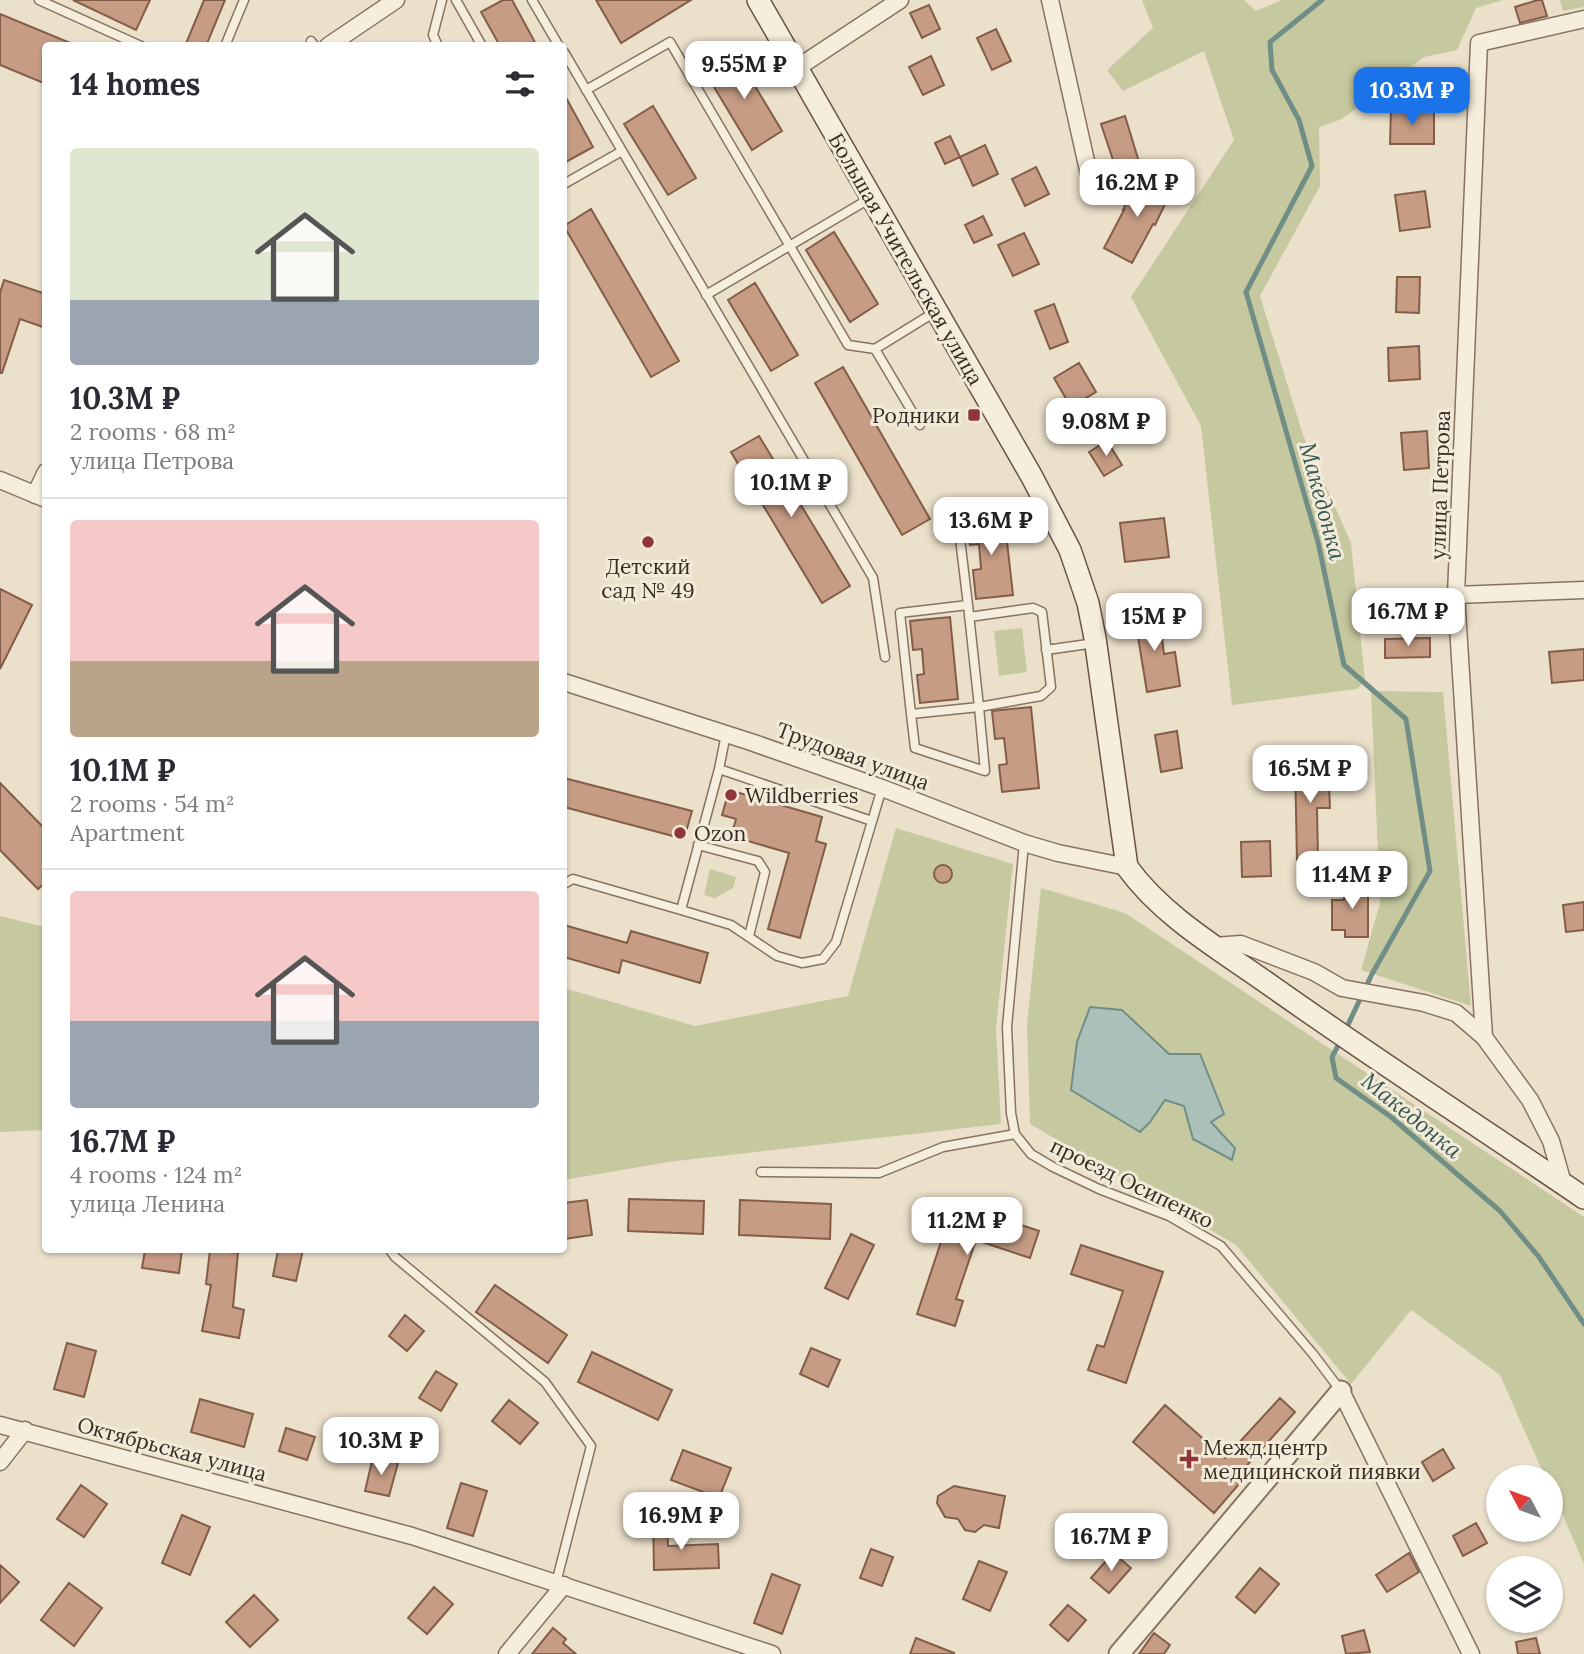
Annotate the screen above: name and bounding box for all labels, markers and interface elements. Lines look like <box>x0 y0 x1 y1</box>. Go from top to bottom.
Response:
pin: 9.55M ₽ <box>679 42 809 101</box>
text: 9.55M ₽ <box>701 49 787 78</box>
text: 14 homes <box>70 65 200 103</box>
icon: filters <box>501 65 539 103</box>
pin: 10.3M ₽ <box>1347 68 1477 127</box>
text: 10.3M ₽ <box>1370 75 1454 104</box>
street label: Большая Учительская улица <box>823 128 989 390</box>
pin: 16.2M ₽ <box>1072 160 1202 219</box>
text: 16.2M ₽ <box>1096 167 1178 196</box>
icon: home <box>242 194 368 320</box>
text: 10.3M ₽ <box>70 379 180 417</box>
pin: 9.08M ₽ <box>1041 398 1171 458</box>
place label: Родники <box>872 402 960 429</box>
text: 9.08M ₽ <box>1062 406 1150 435</box>
marker: Родники <box>966 407 982 423</box>
street label: улица Петрова <box>1424 410 1456 560</box>
text: 2 rooms · 68 m² <box>70 417 236 446</box>
water label: Македонка <box>1293 439 1353 563</box>
text: улица Петрова <box>70 446 234 475</box>
pin: 10.1M ₽ <box>726 460 856 519</box>
text: 10.1M ₽ <box>751 467 831 496</box>
pin: 13.6M ₽ <box>926 498 1056 557</box>
text: 13.6M ₽ <box>949 505 1033 534</box>
marker: Детский сад № 49 <box>640 534 656 550</box>
place label: Детский сад № 49 <box>601 553 695 604</box>
icon: home <box>242 566 368 692</box>
pin: 16.7M ₽ <box>1343 588 1473 648</box>
pin: 15M ₽ <box>1105 594 1203 653</box>
text: 16.7M ₽ <box>1368 596 1448 625</box>
text: 15M ₽ <box>1122 601 1186 630</box>
street label: Трудовая улица <box>773 716 933 796</box>
pin: 16.5M ₽ <box>1245 746 1375 805</box>
text: 10.1M ₽ <box>70 751 176 789</box>
text: 16.5M ₽ <box>1269 753 1351 782</box>
place label: Wildberries <box>745 782 859 809</box>
marker: Wildberries <box>723 787 739 803</box>
text: 2 rooms · 54 m² <box>70 789 235 818</box>
text: Apartment <box>70 818 185 847</box>
place label: Ozon <box>694 820 747 847</box>
marker: Ozon <box>672 825 688 841</box>
pin: 11.4M ₽ <box>1287 852 1417 911</box>
text: 11.4M ₽ <box>1312 859 1392 888</box>
icon: home <box>242 937 368 1063</box>
water label: Македонка <box>1356 1066 1468 1165</box>
text: 16.7M ₽ <box>70 1122 175 1160</box>
street label: проезд Осипенко <box>1046 1132 1218 1234</box>
text: 4 rooms · 124 m² <box>70 1160 242 1189</box>
text: улица Ленина <box>70 1189 225 1218</box>
pin: 11.2M ₽ <box>902 1198 1032 1257</box>
text: 11.2M ₽ <box>928 1205 1006 1234</box>
street label: Октябрьская улица <box>74 1411 270 1487</box>
pin: 10.3M ₽ <box>316 1418 446 1477</box>
text: 10.3M ₽ <box>339 1425 423 1454</box>
place label: Межд.центр медицинской пиявки <box>1203 1434 1421 1485</box>
marker: Межд.центр медицинской пиявки <box>1181 1451 1197 1467</box>
north arrow <box>1486 1465 1563 1542</box>
map controls <box>1486 1465 1563 1633</box>
pin: 16.9M ₽ <box>616 1492 746 1552</box>
text: 16.9M ₽ <box>639 1500 723 1529</box>
pin: 16.7M ₽ <box>1046 1514 1176 1573</box>
text: 16.7M ₽ <box>1071 1521 1151 1550</box>
button: layers <box>1486 1556 1563 1633</box>

